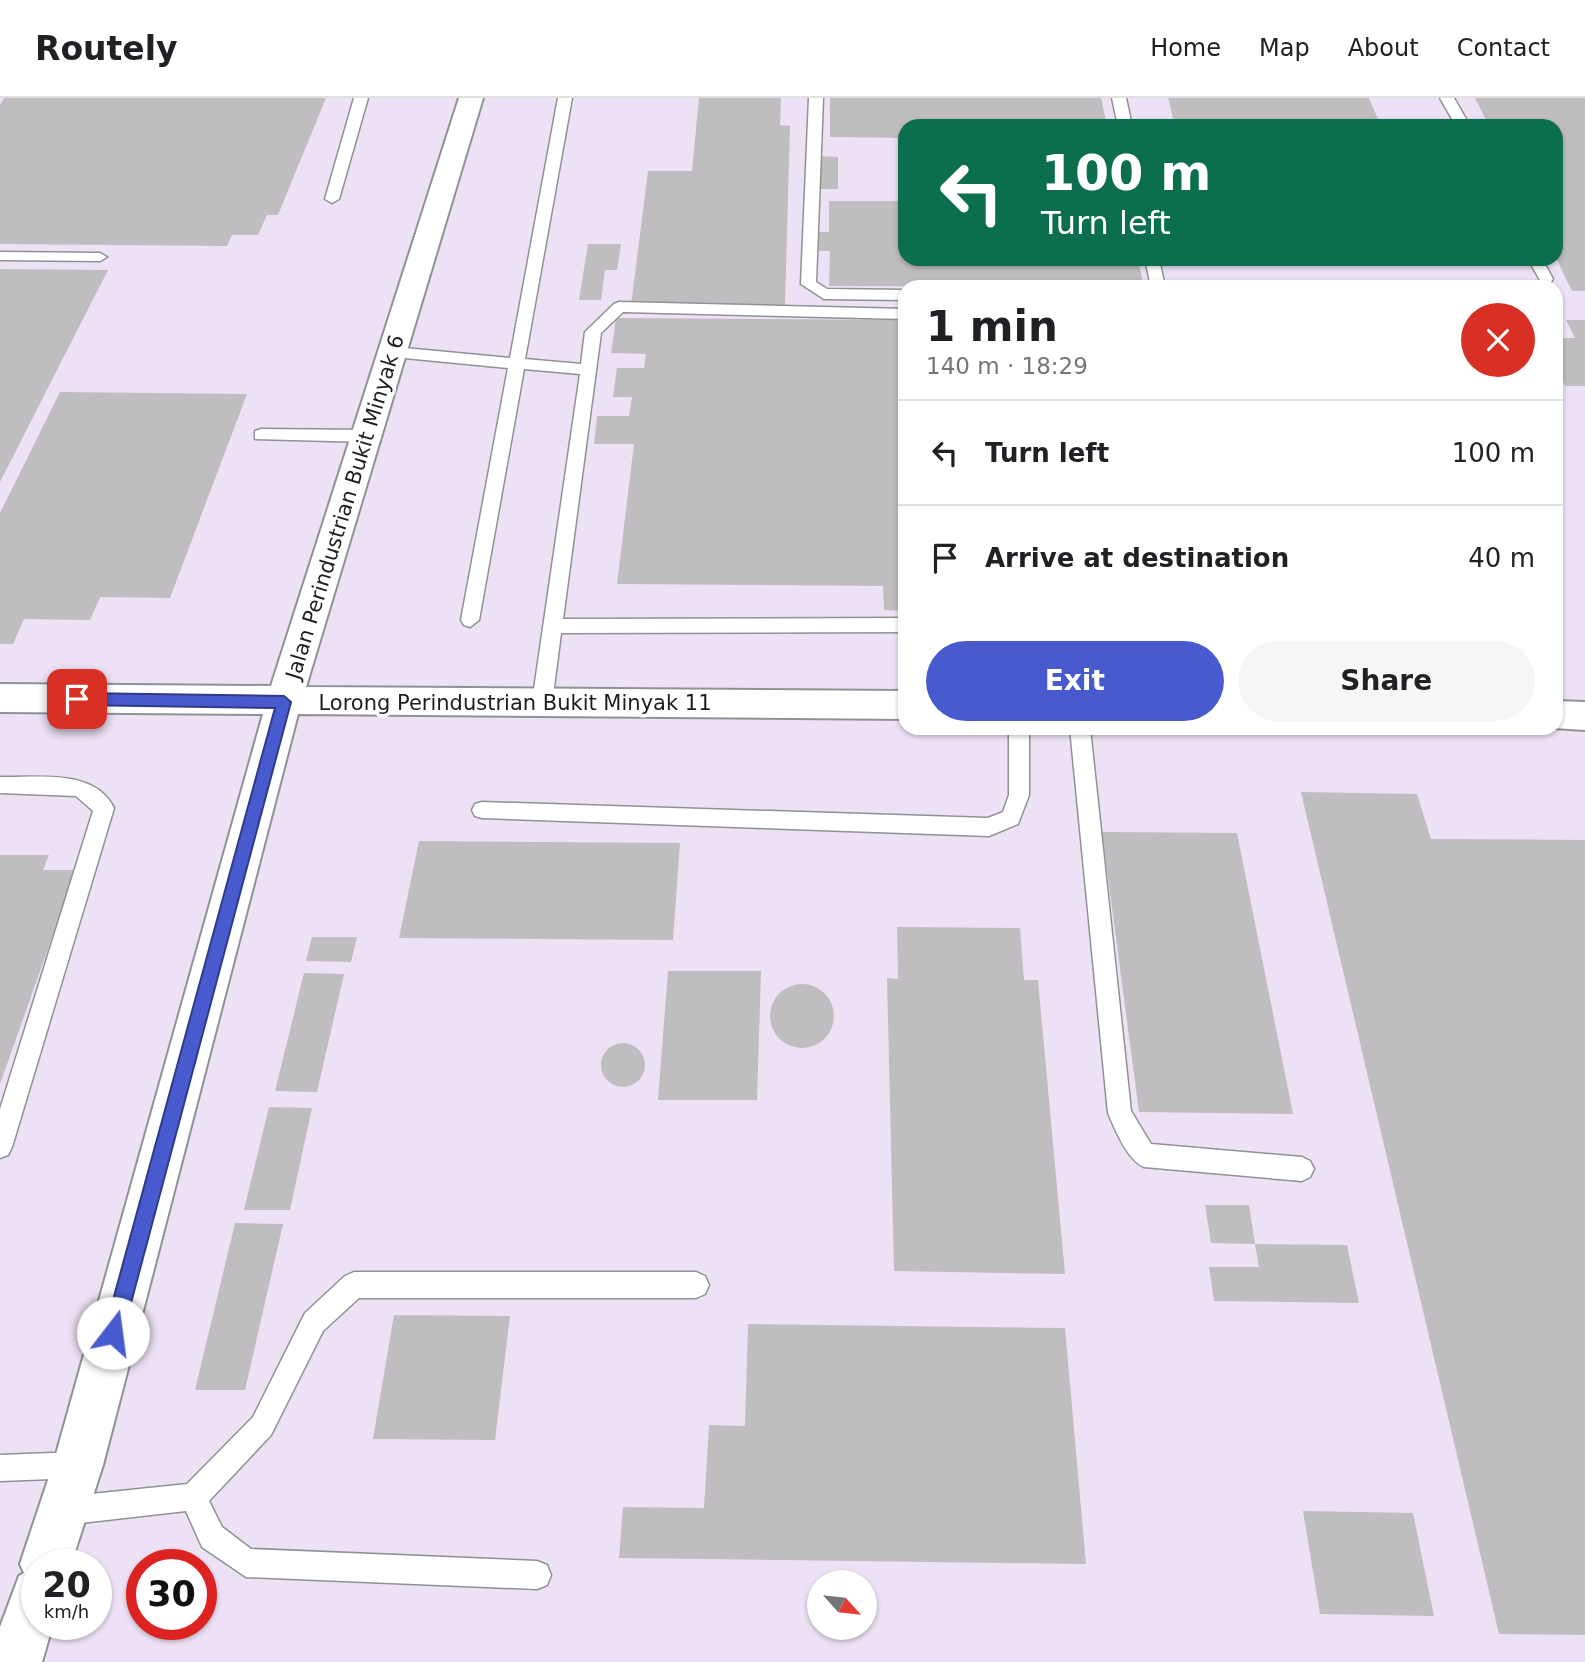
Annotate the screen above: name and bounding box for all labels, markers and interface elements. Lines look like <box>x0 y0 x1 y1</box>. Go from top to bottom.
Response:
text: Routely <box>35 29 178 68</box>
text: Home <box>1150 34 1221 62</box>
text: Map <box>1259 34 1310 62</box>
text: About <box>1348 34 1419 62</box>
text: Contact <box>1457 34 1550 62</box>
text: 100 m <box>1041 145 1211 202</box>
icon: left <box>926 147 1017 238</box>
text: Turn left <box>1041 204 1171 242</box>
text: 1 min <box>926 302 1058 351</box>
button: close <box>1461 303 1535 377</box>
street label: Jalan Perindustrian Bukit Minyak 6 <box>280 332 409 684</box>
text: 140 m · 18:29 <box>926 353 1088 379</box>
icon: left <box>926 434 964 472</box>
text: Turn left <box>985 438 1109 468</box>
text: 100 m <box>1452 438 1535 468</box>
icon: arrive <box>926 539 964 577</box>
text: Arrive at destination <box>985 543 1289 573</box>
text: 40 m <box>1468 543 1535 573</box>
button: Exit <box>926 641 1224 721</box>
button: Share <box>1238 641 1535 721</box>
pin <box>47 669 107 729</box>
icon: arrive <box>58 680 96 718</box>
street label: Lorong Perindustrian Bukit Minyak 11 <box>318 691 712 715</box>
position arrow <box>76 1296 150 1370</box>
speed limit sign: 30 <box>126 1549 217 1640</box>
text: 20 <box>42 1565 91 1605</box>
north arrow <box>807 1570 877 1640</box>
map controls <box>807 1570 877 1640</box>
text: km/h <box>44 1601 89 1622</box>

